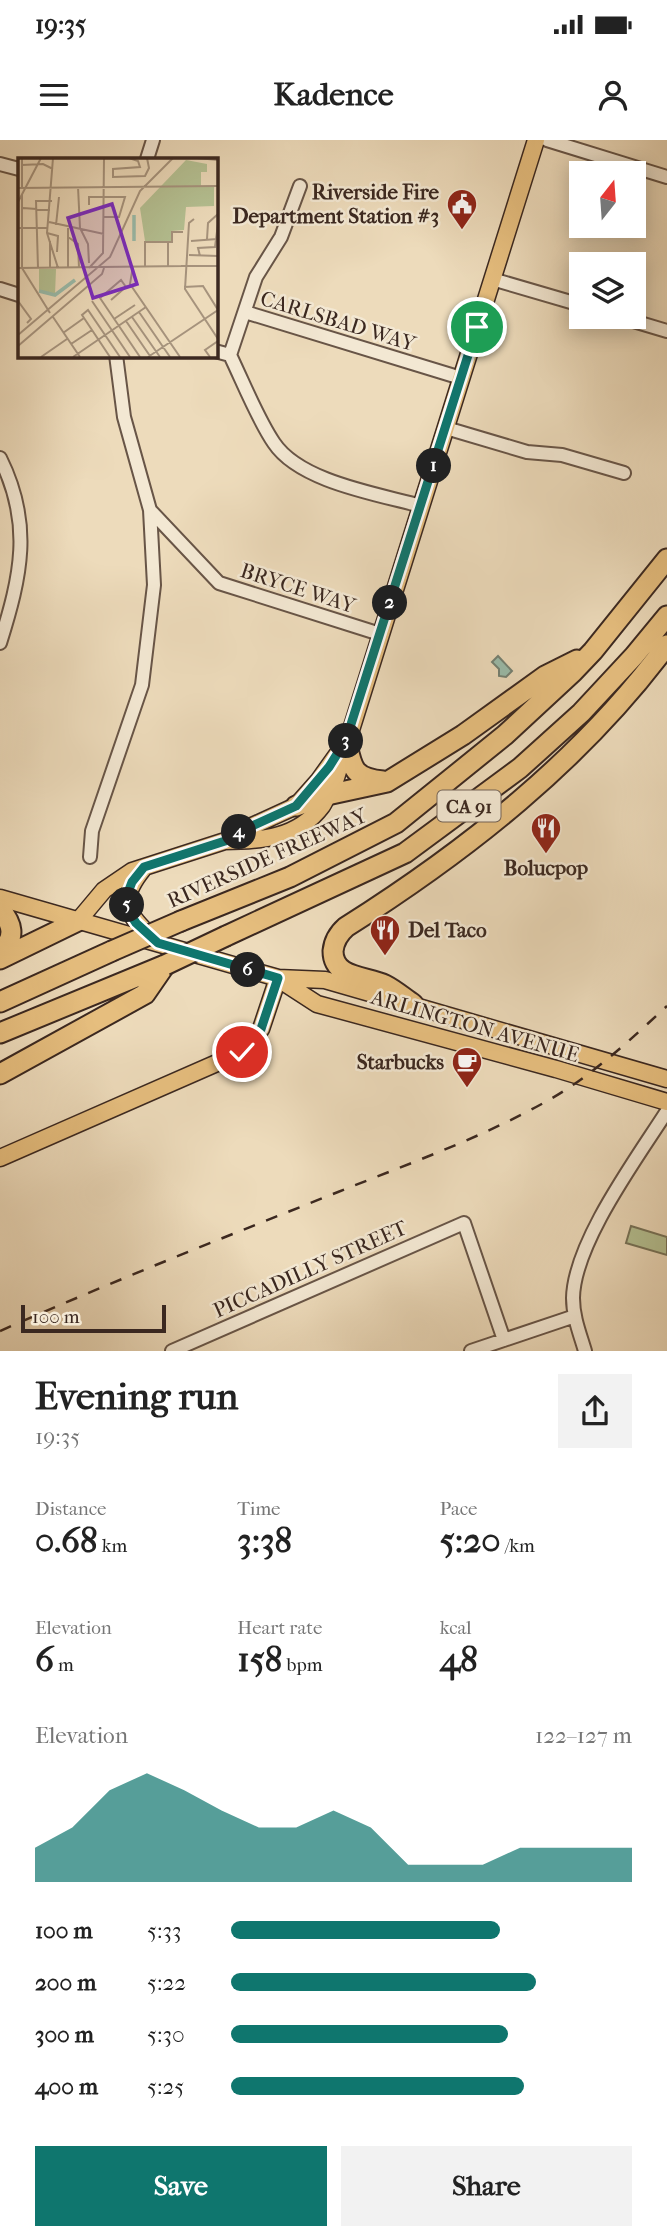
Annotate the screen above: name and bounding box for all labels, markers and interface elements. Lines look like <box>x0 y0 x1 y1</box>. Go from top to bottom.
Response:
text: 19:35 <box>35 9 86 40</box>
icon: menu <box>35 76 73 114</box>
text: Kadence <box>273 76 394 113</box>
icon: person <box>594 76 632 114</box>
inset map <box>18 158 217 357</box>
north arrow <box>569 161 646 238</box>
map controls <box>569 161 646 329</box>
place label: Riverside Fire Department Station #3 <box>233 180 440 228</box>
public building icon: Riverside Fire Department Station #3 <box>445 187 479 231</box>
button: layers <box>569 252 646 329</box>
street label: CARLSBAD WAY <box>258 286 419 356</box>
pin <box>447 297 507 357</box>
icon: arrive <box>458 308 496 346</box>
pin: 1 <box>416 448 452 484</box>
text: 1 <box>430 454 437 476</box>
street label: BRYCE WAY <box>238 558 359 618</box>
pin: 2 <box>372 586 408 620</box>
text: 2 <box>385 591 394 613</box>
pin: 3 <box>328 724 364 758</box>
text: 3 <box>342 729 349 751</box>
road number: CA 91 <box>438 790 500 821</box>
street label: RIVERSIDE FREEWAY <box>163 803 371 913</box>
restaurant icon: Bolucpop <box>529 811 563 855</box>
pin: 4 <box>222 814 256 850</box>
text: 4 <box>233 820 244 842</box>
place label: Bolucpop <box>504 856 589 880</box>
pin: 5 <box>110 888 144 922</box>
text: 5 <box>122 893 131 915</box>
restaurant icon: Del Taco <box>368 913 402 957</box>
place label: Del Taco <box>408 918 487 942</box>
pin: 6 <box>230 952 266 988</box>
text: 6 <box>242 958 253 980</box>
street label: ARLINGTON AVENUE <box>367 985 582 1067</box>
pin <box>212 1022 272 1082</box>
icon: check <box>223 1033 261 1071</box>
cafe icon: Starbucks <box>450 1045 484 1089</box>
place label: Starbucks <box>357 1050 444 1074</box>
street label: PICCADILLY STREET <box>209 1215 411 1323</box>
scale bar <box>21 1302 166 1334</box>
text: 100 m <box>32 1306 80 1328</box>
text: Evening run <box>35 1374 238 1419</box>
button: share <box>558 1374 632 1448</box>
text: 19:35 <box>35 1423 80 1450</box>
text: Distance <box>35 1498 106 1520</box>
text: Time <box>237 1498 281 1520</box>
text: Pace <box>440 1498 478 1520</box>
text: 0.68 <box>35 1520 98 1561</box>
text: 3:38 <box>237 1520 292 1561</box>
text: 5:20 <box>440 1520 501 1561</box>
text: km <box>98 1535 127 1557</box>
text: /km <box>501 1535 535 1557</box>
text: Elevation <box>35 1617 112 1639</box>
text: Heart rate <box>237 1617 322 1639</box>
text: kcal <box>440 1617 472 1639</box>
text: 6 <box>35 1639 54 1680</box>
text: 158 <box>237 1639 282 1680</box>
text: 48 <box>440 1639 478 1680</box>
text: m <box>54 1654 74 1676</box>
text: bpm <box>282 1654 322 1676</box>
text: Elevation <box>35 1722 128 1749</box>
text: 122–127 m <box>535 1722 632 1749</box>
text: 100 m <box>35 1917 93 1944</box>
text: 5:33 <box>147 1917 181 1944</box>
text: 200 m <box>35 1969 96 1996</box>
text: 5:22 <box>147 1969 186 1996</box>
text: 300 m <box>35 2021 94 2048</box>
text: 5:30 <box>147 2021 185 2048</box>
text: 400 m <box>35 2073 98 2100</box>
text: 5:25 <box>147 2073 184 2100</box>
button: Save <box>35 2146 327 2226</box>
button: Share <box>341 2146 632 2226</box>

